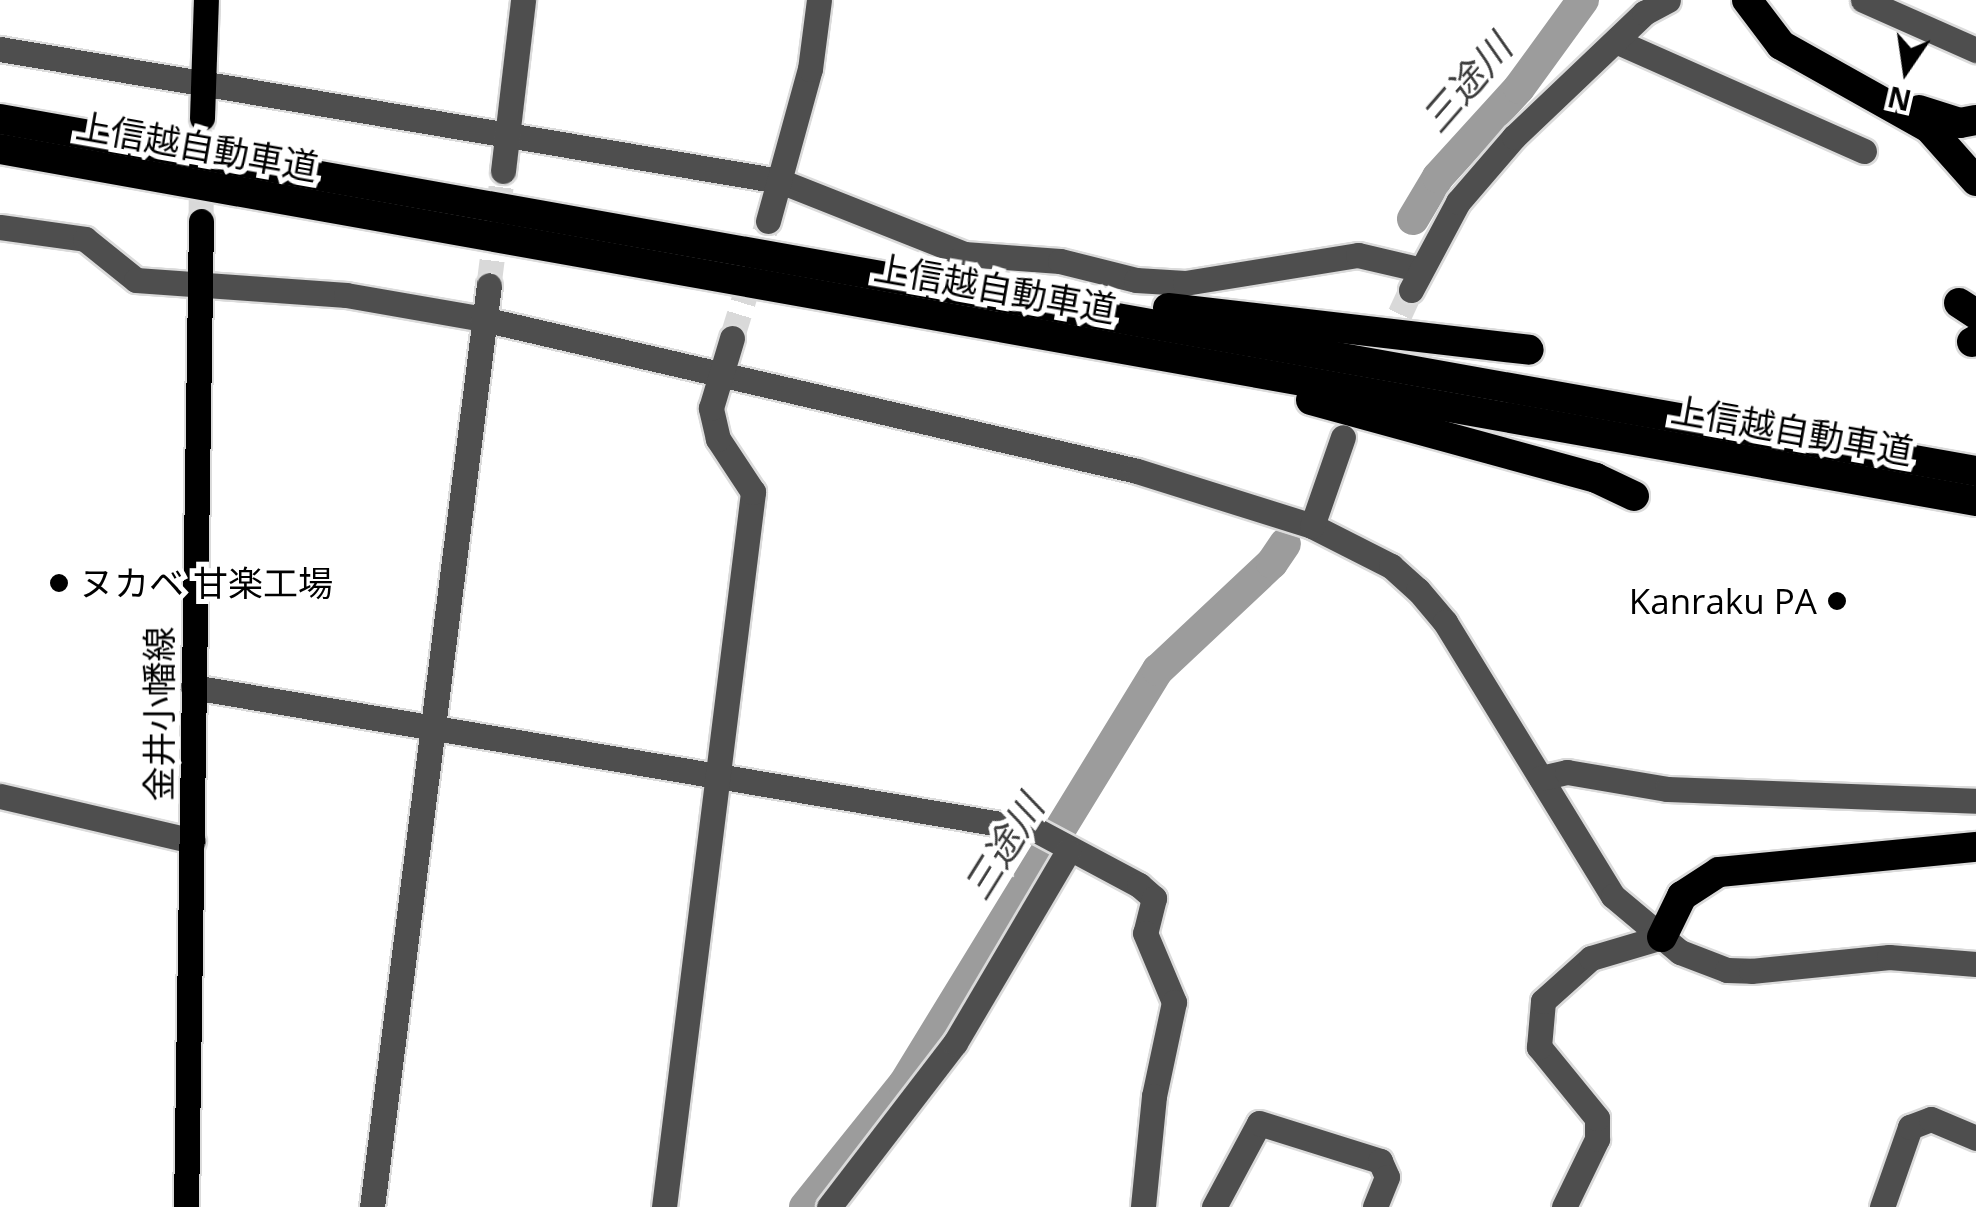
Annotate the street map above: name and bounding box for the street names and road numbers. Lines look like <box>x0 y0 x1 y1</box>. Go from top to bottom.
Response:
street label: 上信越自動車道 <box>73 104 321 188</box>
street label: 上信越自動車道 <box>871 246 1119 330</box>
street label: 上信越自動車道 <box>1668 388 1916 472</box>
street label: 金井小幡線 <box>138 627 180 801</box>

